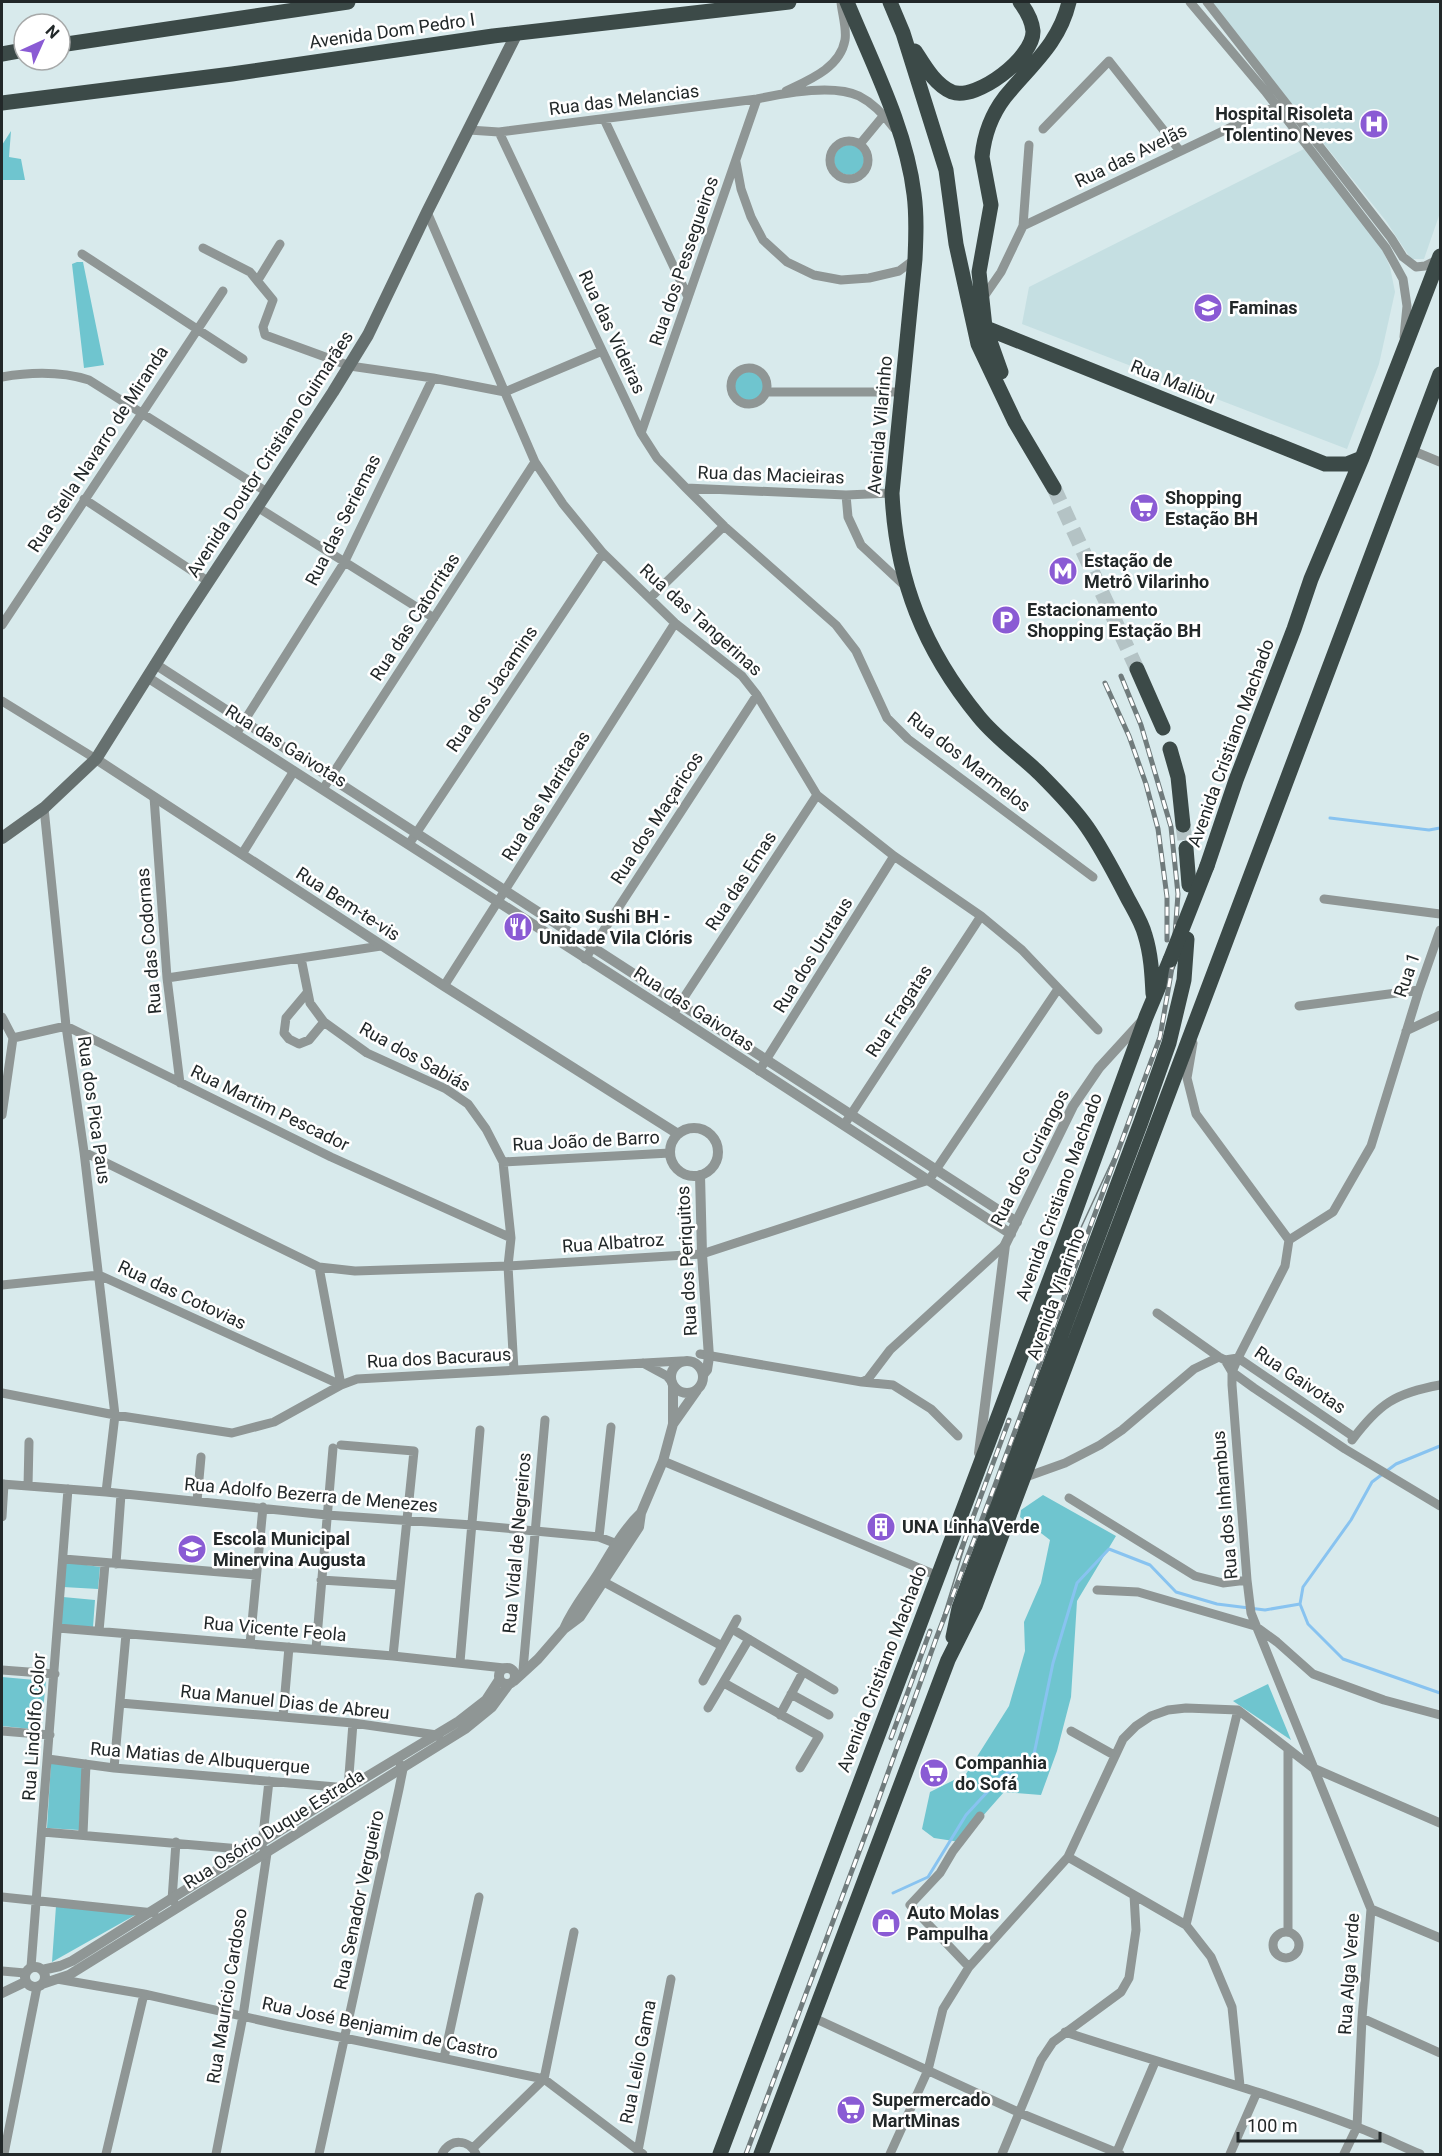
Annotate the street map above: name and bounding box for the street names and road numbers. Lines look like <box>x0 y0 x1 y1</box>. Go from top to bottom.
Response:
street label: Avenida Dom Pedro I <box>308 8 476 53</box>
street label: Rua das Melancias <box>548 80 700 119</box>
street label: Rua das Avelãs <box>1071 119 1190 192</box>
street label: Rua dos Pessegueiros <box>645 173 722 348</box>
street label: Rua das Videiras <box>575 267 650 397</box>
street label: Avenida Doutor Cristiano Guimarães <box>182 327 357 581</box>
street label: Rua Stella Navarro de Miranda <box>23 342 172 556</box>
street label: Avenida Vilarinho <box>863 355 896 495</box>
street label: Rua Malibu <box>1128 355 1219 408</box>
street label: Rua das Seriemas <box>300 451 385 589</box>
street label: Rua das Macieiras <box>697 461 845 488</box>
street label: Rua das Catorritas <box>365 549 464 685</box>
street label: Rua das Tangerinas <box>636 559 767 680</box>
street label: Rua dos Jacamins <box>442 622 542 756</box>
street label: Avenida Cristiano Machado <box>1183 636 1278 850</box>
street label: Rua das Gaivotas <box>222 700 351 791</box>
street label: Rua dos Marmelos <box>904 707 1035 816</box>
street label: Rua das Maritacas <box>497 727 594 865</box>
street label: Rua dos Maçaricos <box>606 748 707 888</box>
street label: Rua das Emas <box>701 827 780 934</box>
street label: Rua Bem-te-vis <box>292 862 404 945</box>
street label: Rua das Codornas <box>132 867 165 1015</box>
street label: Rua dos Urutaus <box>769 893 856 1016</box>
street label: Rua 1 <box>1389 950 1424 1000</box>
street label: Rua Fragatas <box>861 961 936 1061</box>
street label: Rua das Gaivotas <box>630 962 758 1055</box>
street label: Rua dos Sabiás <box>356 1017 474 1096</box>
street label: Rua dos Pica Paus <box>74 1035 115 1185</box>
street label: Rua Martim Pescador <box>188 1060 353 1155</box>
street label: Rua dos Curiangos <box>986 1086 1073 1230</box>
street label: Avenida Cristiano Machado <box>1011 1090 1106 1304</box>
street label: Rua João de Barro <box>512 1126 660 1155</box>
street label: Rua dos Periquitos <box>672 1185 701 1337</box>
street label: Avenida Vilarinho <box>1022 1225 1089 1363</box>
street label: Rua Albatroz <box>561 1228 665 1257</box>
street label: Rua das Cotovias <box>115 1256 250 1333</box>
street label: Rua Gaivotas <box>1251 1341 1350 1418</box>
street label: Rua dos Bacuraus <box>366 1343 512 1372</box>
street label: Rua dos Inhambus <box>1208 1430 1241 1580</box>
street label: Rua Vidal de Negreiros <box>498 1451 535 1634</box>
street label: Rua Adolfo Bezerra de Menezes <box>183 1473 439 1516</box>
street label: Avenida Cristiano Machado <box>832 1563 931 1775</box>
street label: Rua Vicente Feola <box>203 1612 348 1645</box>
street label: Rua Lindolfo Color <box>18 1653 49 1801</box>
street label: Rua Manuel Dias de Abreu <box>179 1680 391 1723</box>
street label: Rua Matias de Albuquerque <box>89 1737 311 1778</box>
street label: Rua Osório Duque Estrada <box>179 1764 368 1893</box>
street label: Rua Senador Vergueiro <box>329 1808 388 1992</box>
street label: Rua Maurício Cardoso <box>202 1907 251 2085</box>
street label: Rua Alga Verde <box>1334 1912 1363 2036</box>
street label: Rua José Benjamim de Castro <box>260 1992 500 2063</box>
street label: Rua Lelio Gama <box>615 1998 660 2126</box>

